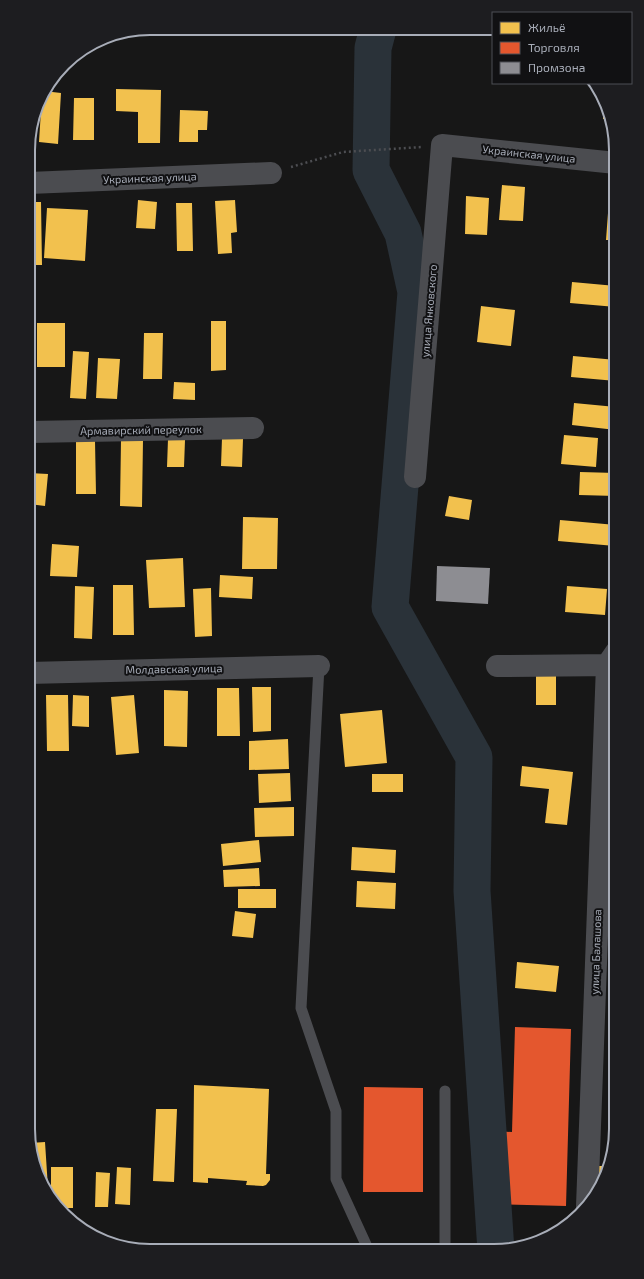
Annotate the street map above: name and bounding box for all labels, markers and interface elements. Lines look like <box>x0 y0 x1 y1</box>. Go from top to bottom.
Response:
legend <box>492 12 632 84</box>
text: Жильё <box>528 20 565 34</box>
text: Торговля <box>528 40 580 54</box>
text: Промзона <box>528 60 585 74</box>
street label: Украинская улица <box>482 142 576 166</box>
street label: Украинская улица <box>103 169 197 187</box>
street label: улица Янковского <box>418 264 440 358</box>
street label: Армавирский переулок <box>80 422 202 438</box>
street label: Молдавская улица <box>125 661 223 677</box>
street label: улица Балашова <box>588 909 604 995</box>

